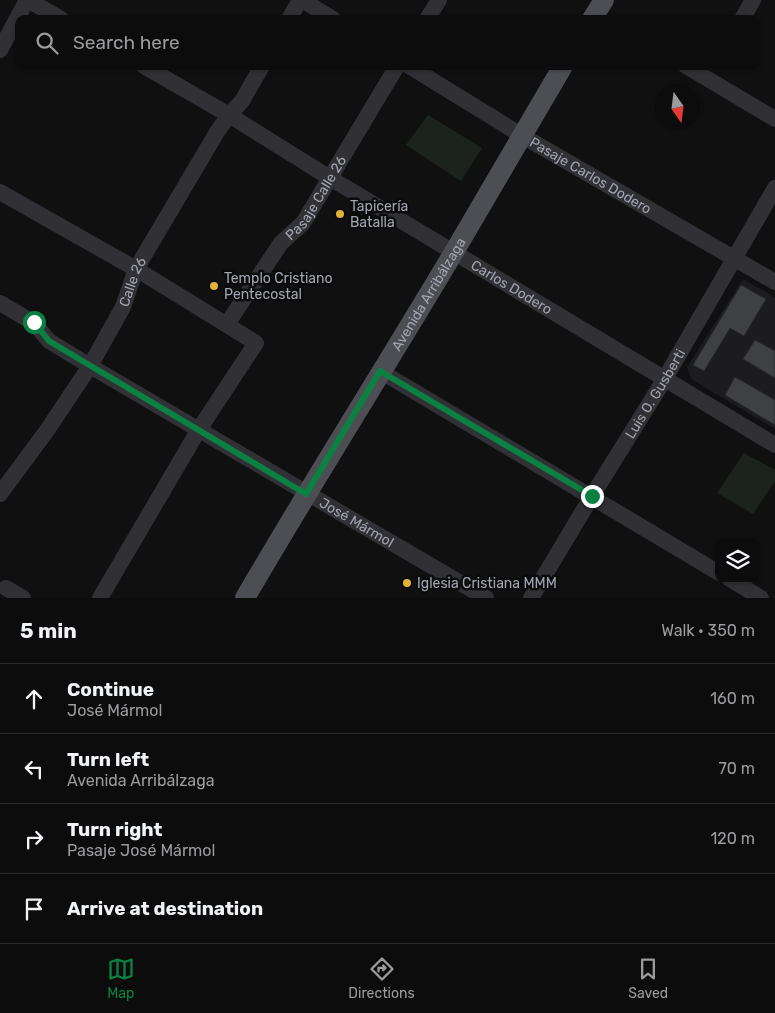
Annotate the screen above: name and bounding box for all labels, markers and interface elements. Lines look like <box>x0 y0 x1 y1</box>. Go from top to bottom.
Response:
search box <box>15 15 760 70</box>
icon: search <box>33 29 61 57</box>
text: Search here <box>73 31 180 54</box>
north arrow <box>655 85 700 130</box>
street label: Pasaje Carlos Dodero <box>526 134 654 218</box>
street label: Pasaje Calle 26 <box>282 153 350 244</box>
place label: Tapicería Batalla <box>350 198 408 231</box>
marker: Tapicería Batalla <box>334 208 346 220</box>
street label: Avenida Arribálzaga <box>388 235 470 354</box>
street label: Calle 26 <box>116 254 150 309</box>
street label: Carlos Dodero <box>468 257 555 318</box>
place label: Templo Cristiano Pentecostal <box>224 270 333 303</box>
marker: Templo Cristiano Pentecostal <box>208 280 220 292</box>
route start <box>23 311 46 334</box>
street label: Luis O. Gusberti <box>622 346 689 442</box>
route end <box>581 485 604 508</box>
street label: José Mármol <box>316 494 397 551</box>
map controls <box>715 538 760 583</box>
button: layers <box>715 538 760 583</box>
place label: Iglesia Cristiana MMM <box>417 575 557 592</box>
marker: Iglesia Cristiana MMM <box>401 577 413 589</box>
text: 5 min <box>20 618 77 643</box>
text: Walk · 350 m <box>661 621 755 640</box>
text: Continue <box>67 678 154 701</box>
icon: ahead <box>20 685 48 713</box>
text: 160 m <box>710 689 755 708</box>
text: José Mármol <box>67 701 162 720</box>
text: Turn left <box>67 748 149 771</box>
icon: left <box>20 755 48 783</box>
text: 70 m <box>718 759 755 778</box>
text: Avenida Arribálzaga <box>67 771 215 790</box>
text: Turn right <box>67 818 162 841</box>
icon: right <box>20 825 48 853</box>
text: 120 m <box>710 829 755 848</box>
text: Pasaje José Mármol <box>67 841 215 860</box>
icon: arrive <box>20 895 48 923</box>
text: Arrive at destination <box>67 897 263 920</box>
tab: Map <box>107 955 135 1002</box>
tab: Directions <box>348 955 415 1002</box>
tab: Saved <box>628 955 668 1002</box>

